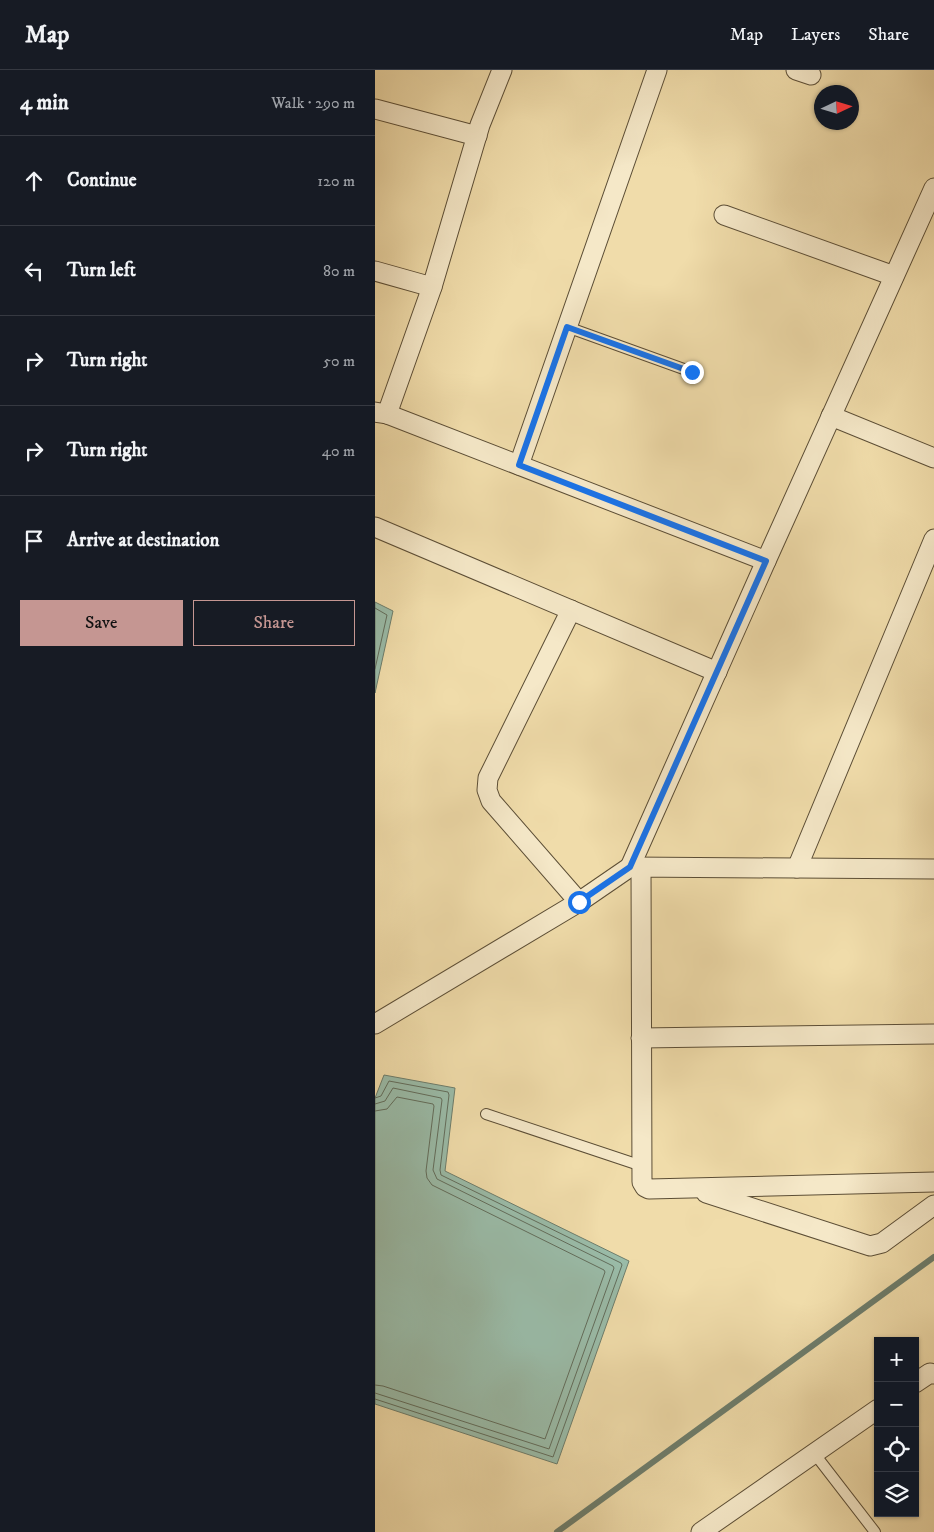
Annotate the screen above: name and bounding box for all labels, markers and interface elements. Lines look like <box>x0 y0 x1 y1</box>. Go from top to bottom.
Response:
text: Map <box>25 20 69 50</box>
text: Map <box>730 24 763 46</box>
text: Layers <box>791 24 840 46</box>
text: Share <box>868 24 909 46</box>
north arrow <box>814 85 859 130</box>
text: 4 min <box>20 90 69 116</box>
text: Walk · 290 m <box>271 93 355 113</box>
icon: ahead <box>20 167 48 195</box>
text: Continue <box>67 169 137 192</box>
text: 120 m <box>317 171 355 191</box>
icon: left <box>20 257 48 285</box>
text: Turn left <box>67 259 136 282</box>
text: 80 m <box>323 261 355 281</box>
icon: right <box>20 347 48 375</box>
text: Turn right <box>67 349 147 372</box>
text: 50 m <box>323 351 355 371</box>
route end <box>681 361 704 384</box>
icon: right <box>20 437 48 465</box>
text: Turn right <box>67 439 147 462</box>
text: 40 m <box>322 441 355 461</box>
icon: arrive <box>20 527 48 555</box>
text: Arrive at destination <box>67 529 219 552</box>
button: Save <box>20 600 183 646</box>
button: Share <box>193 600 355 646</box>
route start <box>568 891 591 914</box>
map controls <box>874 1337 919 1517</box>
button: + <box>874 1337 919 1382</box>
button: − <box>874 1382 919 1427</box>
button: locate <box>874 1427 919 1472</box>
button: layers <box>874 1472 919 1517</box>

